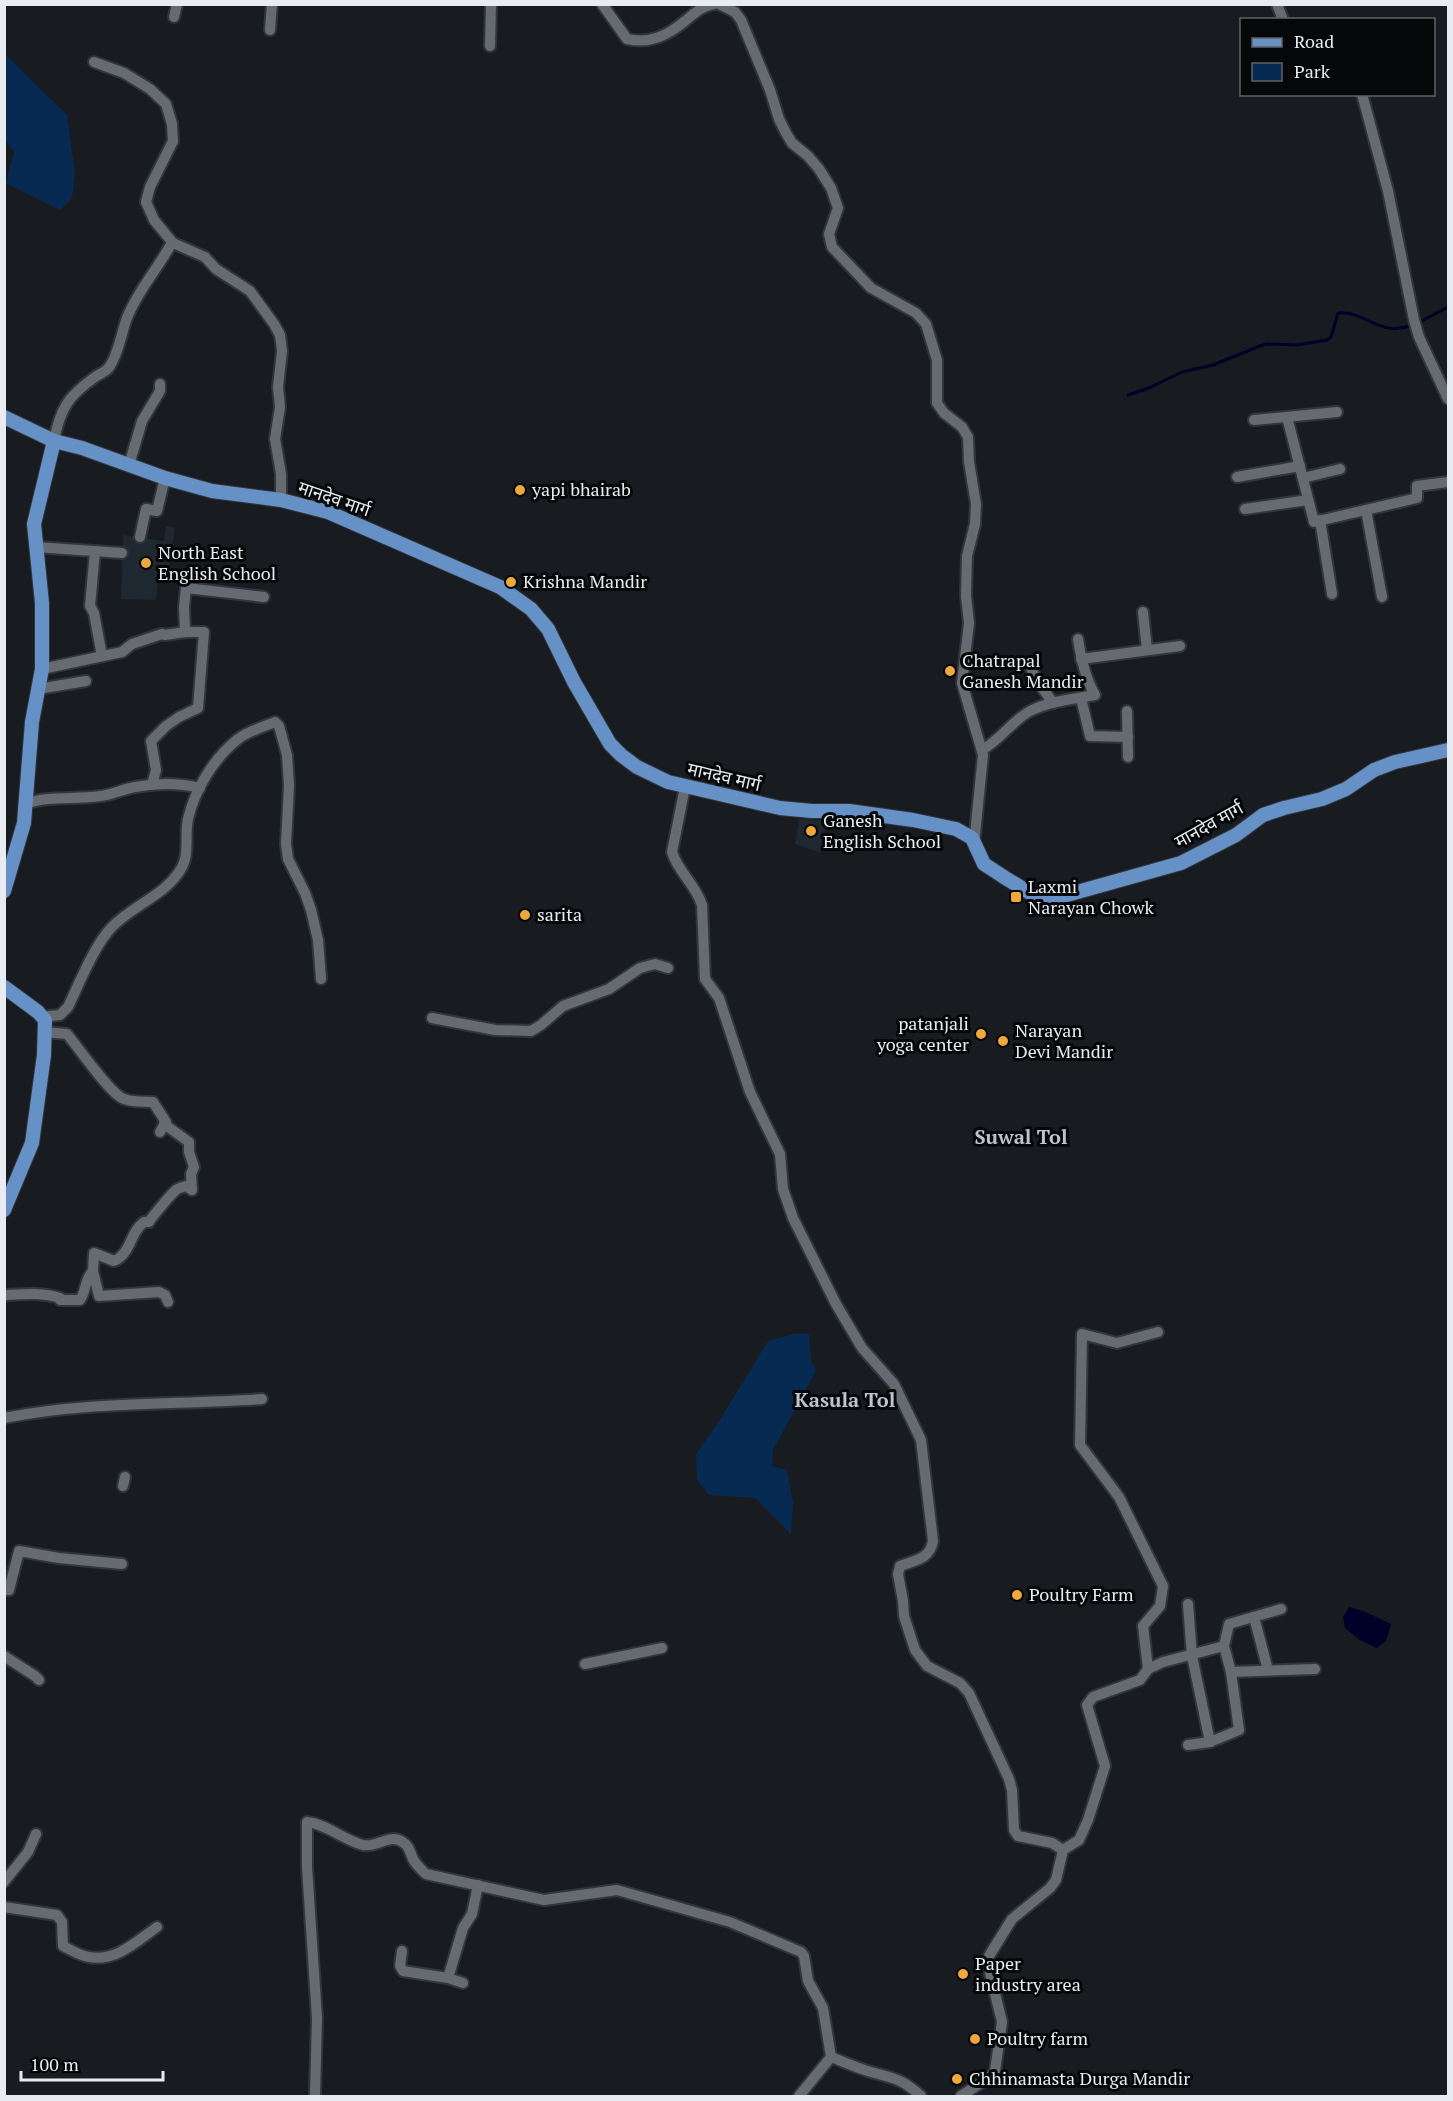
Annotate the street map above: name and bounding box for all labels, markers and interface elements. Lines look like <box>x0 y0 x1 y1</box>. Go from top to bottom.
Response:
legend <box>1240 18 1435 96</box>
text: Road <box>1294 29 1334 53</box>
text: Park <box>1294 59 1331 83</box>
street label: मानदेव मार्ग <box>295 475 375 522</box>
place label: yapi bhairab <box>531 477 631 501</box>
marker: yapi bhairab <box>513 483 527 497</box>
place label: North East English School <box>158 540 276 585</box>
marker: North East English School <box>139 556 153 570</box>
place label: Krishna Mandir <box>523 569 647 593</box>
marker: Krishna Mandir <box>504 575 518 589</box>
place label: Chatrapal Ganesh Mandir <box>962 648 1084 693</box>
marker: Chatrapal Ganesh Mandir <box>943 664 957 678</box>
street label: मानदेव मार्ग <box>685 756 764 796</box>
street label: मानदेव मार्ग <box>1170 795 1248 853</box>
place label: Ganesh English School <box>823 808 941 853</box>
marker: Ganesh English School <box>804 824 818 838</box>
place label: Laxmi Narayan Chowk <box>1028 874 1155 919</box>
marker: Laxmi Narayan Chowk <box>1009 890 1023 904</box>
place label: sarita <box>537 902 582 926</box>
marker: sarita <box>518 908 532 922</box>
place label: patanjali yoga center <box>876 1011 969 1056</box>
place label: Narayan Devi Mandir <box>1015 1018 1113 1063</box>
marker: patanjali yoga center <box>974 1027 988 1041</box>
marker: Narayan Devi Mandir <box>996 1034 1010 1048</box>
district label: Suwal Tol <box>974 1123 1068 1150</box>
district label: Kasula Tol <box>795 1386 896 1413</box>
place label: Poultry Farm <box>1029 1582 1134 1606</box>
marker: Poultry Farm <box>1010 1588 1024 1602</box>
place label: Paper industry area <box>975 1951 1081 1996</box>
marker: Paper industry area <box>956 1967 970 1981</box>
place label: Poultry farm <box>987 2026 1088 2050</box>
marker: Poultry farm <box>968 2032 982 2046</box>
scale bar <box>21 2044 164 2082</box>
text: 100 m <box>30 2052 79 2076</box>
place label: Chhinamasta Durga Mandir <box>969 2066 1190 2090</box>
marker: Chhinamasta Durga Mandir <box>950 2072 964 2086</box>

